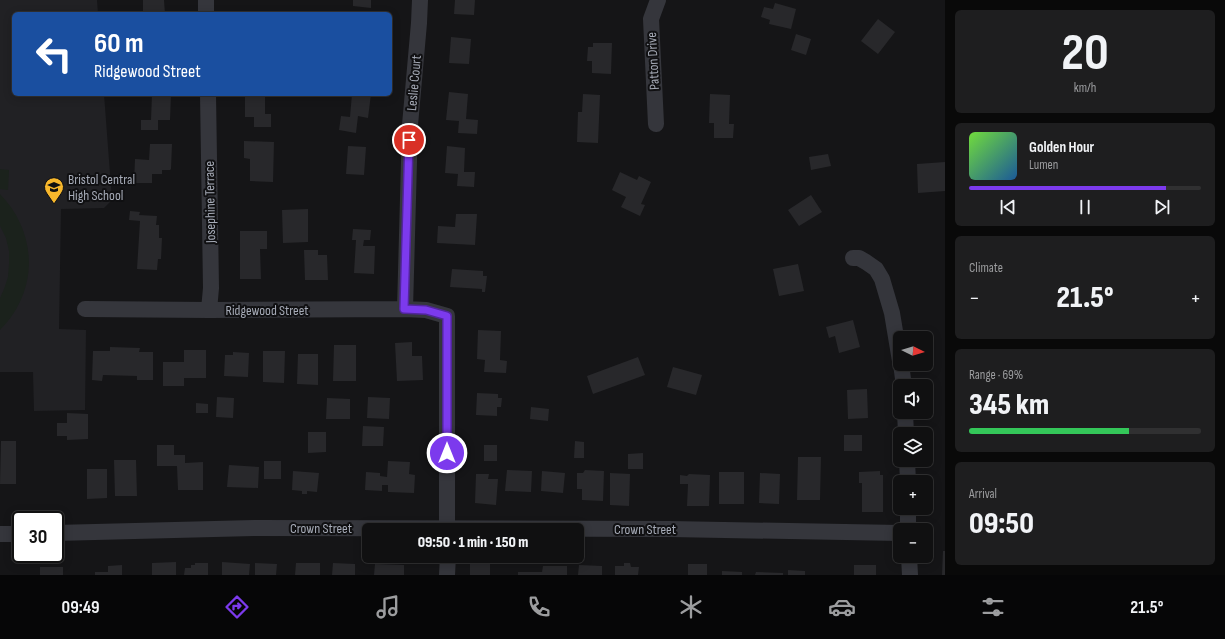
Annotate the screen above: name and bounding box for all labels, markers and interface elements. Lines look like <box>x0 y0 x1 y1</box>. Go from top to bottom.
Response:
text: 20 <box>1061 22 1109 85</box>
text: 60 m <box>94 27 143 60</box>
icon: left <box>28 28 80 80</box>
street label: Patton Drive <box>643 32 663 90</box>
street label: Leslie Court <box>403 54 425 112</box>
text: Ridgewood Street <box>94 61 201 82</box>
text: km/h <box>1074 80 1096 96</box>
pin <box>392 123 426 157</box>
icon: arrive <box>398 129 420 151</box>
text: Golden Hour <box>1029 138 1094 157</box>
text: Lumen <box>1029 157 1058 173</box>
street label: Josephine Terrace <box>201 161 219 244</box>
place label: Bristol Central High School <box>68 171 135 204</box>
school or university icon: Bristol Central High School <box>43 176 65 204</box>
icon: previous <box>997 196 1019 218</box>
icon: pause <box>1074 196 1096 218</box>
icon: next <box>1151 196 1173 218</box>
text: Climate <box>969 260 1003 276</box>
text: 21.5° <box>1056 280 1114 316</box>
text: − <box>969 285 980 312</box>
text: + <box>1190 285 1201 312</box>
street label: Ridgewood Street <box>225 302 309 319</box>
north arrow <box>893 331 933 371</box>
map controls <box>893 331 933 563</box>
text: Range · 69% <box>969 367 1023 383</box>
button: sound <box>893 379 933 419</box>
text: 345 km <box>969 387 1049 423</box>
button: layers <box>893 427 933 467</box>
position arrow <box>426 432 468 474</box>
button: + <box>893 475 933 515</box>
text: Arrival <box>969 486 997 502</box>
text: 09:50 <box>969 506 1034 542</box>
speed limit sign: 30 <box>12 511 64 563</box>
street label: Crown Street <box>290 520 352 537</box>
street label: Crown Street <box>614 521 676 538</box>
button: − <box>893 523 933 563</box>
text: 09:50 · 1 min · 150 m <box>418 533 528 552</box>
icon: directions <box>223 593 251 621</box>
icon: music <box>374 593 402 621</box>
icon: phone <box>525 593 553 621</box>
icon: climate <box>677 593 705 621</box>
icon: car <box>828 593 856 621</box>
icon: filters <box>979 593 1007 621</box>
text: 09:49 <box>62 597 100 618</box>
text: 21.5° <box>1130 597 1163 618</box>

